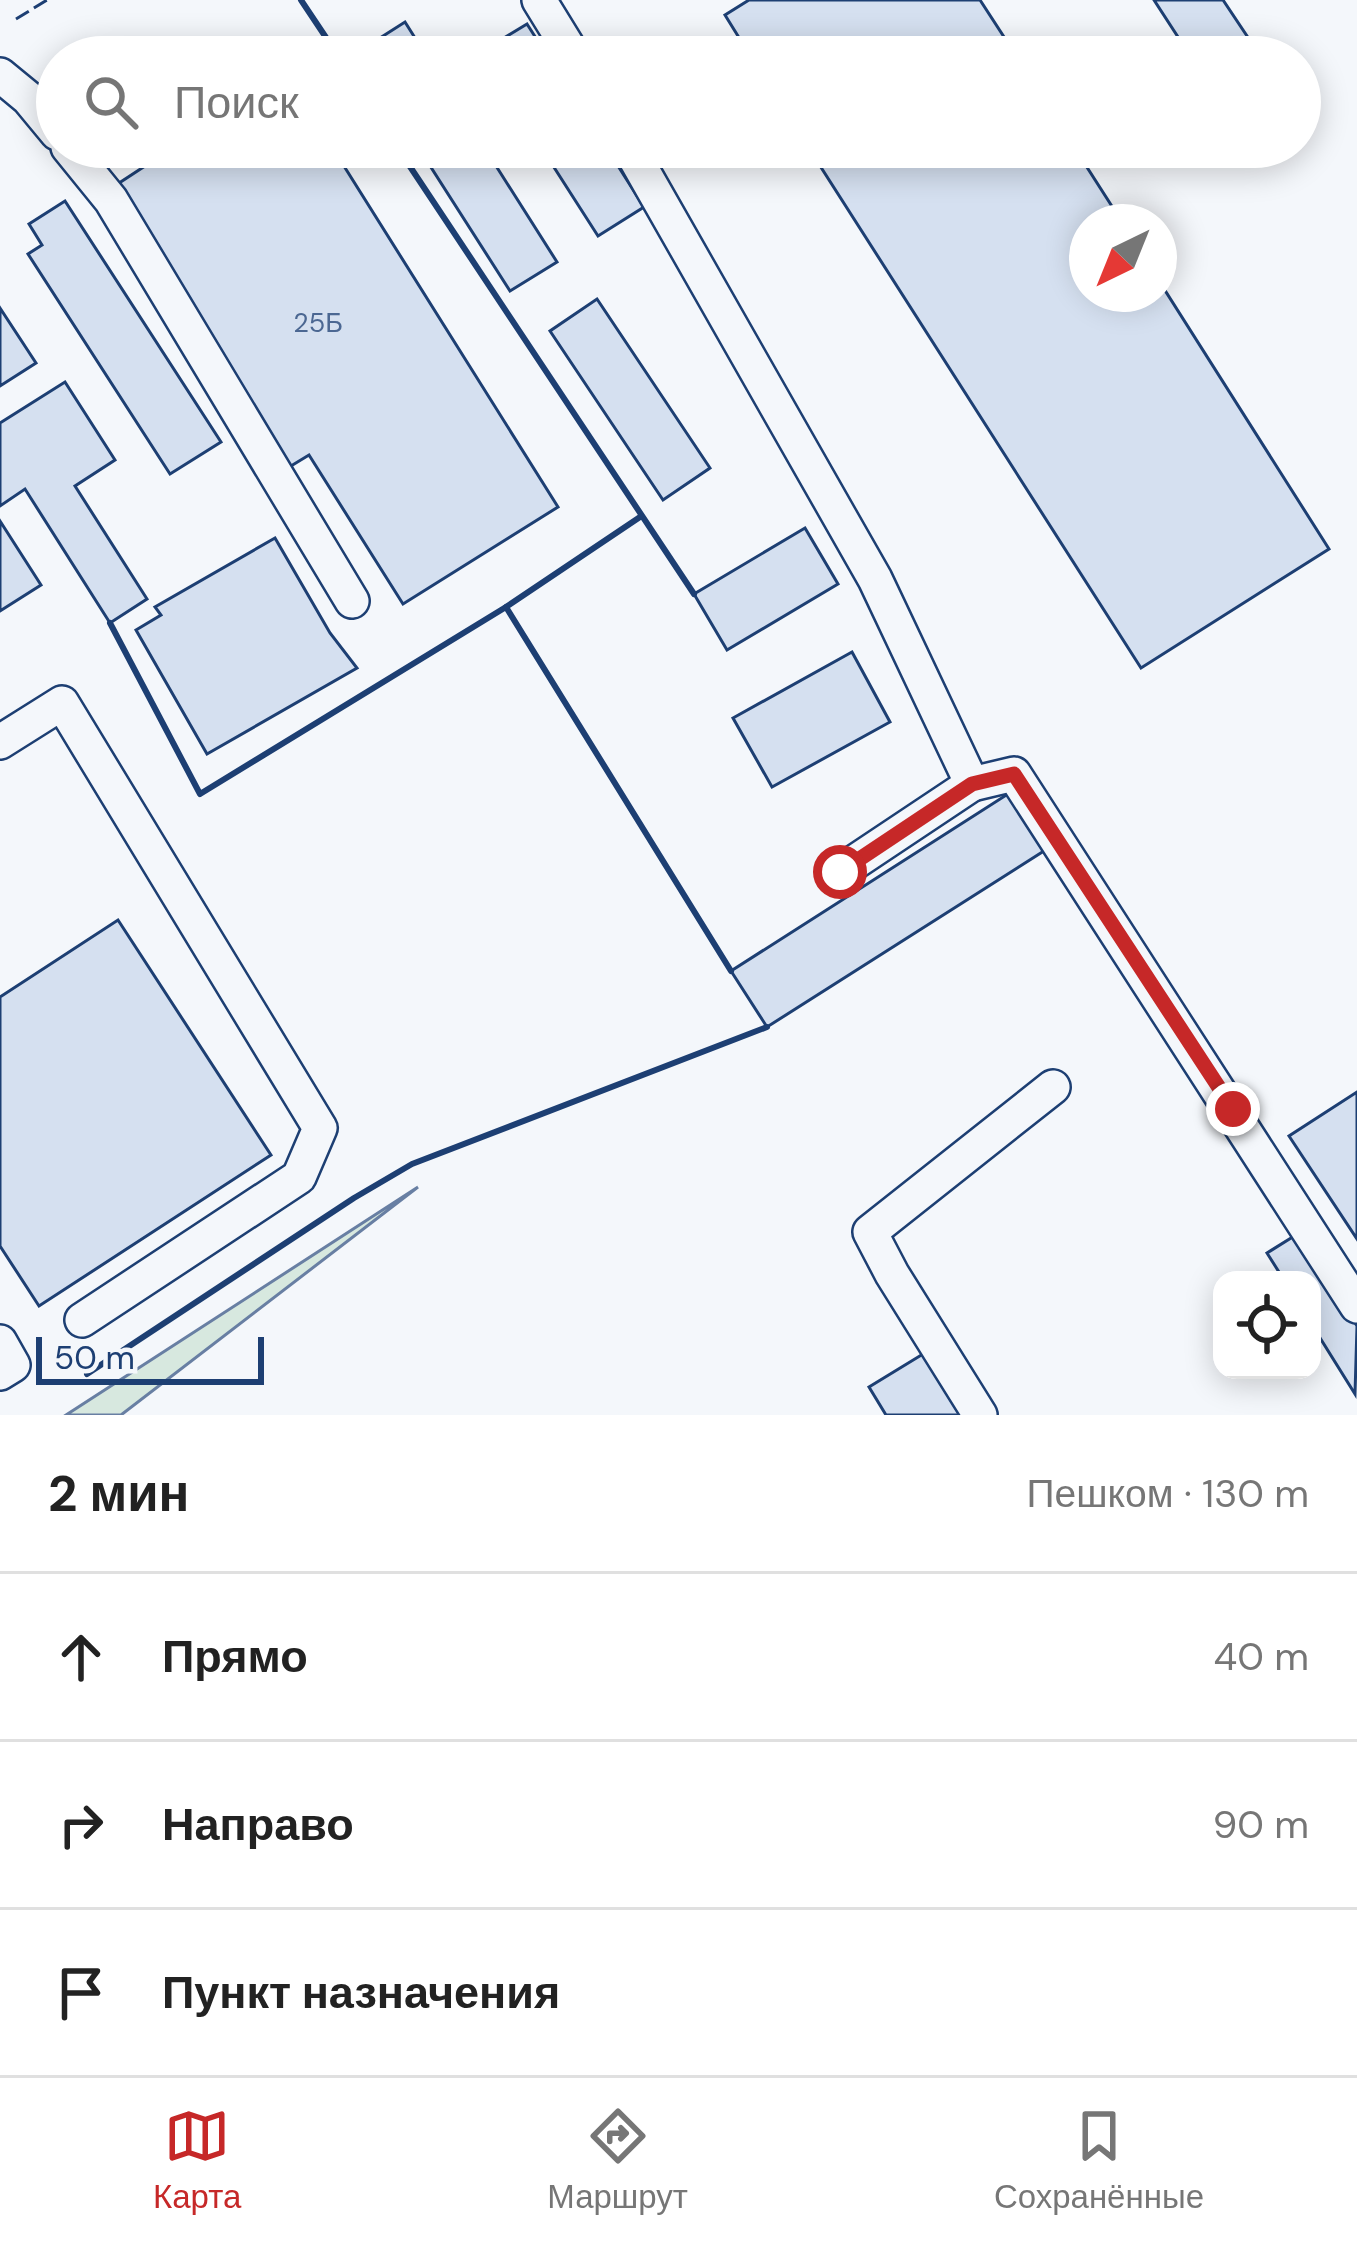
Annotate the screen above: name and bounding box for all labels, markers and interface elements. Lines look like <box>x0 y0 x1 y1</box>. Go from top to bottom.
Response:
search box <box>36 36 1321 168</box>
icon: search <box>78 69 144 135</box>
text: Поиск <box>174 73 299 132</box>
north arrow <box>1069 204 1177 312</box>
house number: 25Б <box>293 305 343 340</box>
route start <box>813 845 867 899</box>
route end <box>1206 1082 1260 1136</box>
map controls <box>1213 1271 1321 1379</box>
button: locate <box>1213 1271 1321 1379</box>
scale bar <box>36 1331 264 1384</box>
text: 50 m <box>54 1336 135 1379</box>
text: 2 мин <box>48 1460 189 1527</box>
text: Пешком · 130 m <box>1027 1468 1309 1519</box>
icon: ahead <box>48 1624 114 1690</box>
text: Прямо <box>162 1627 308 1686</box>
text: 40 m <box>1214 1631 1309 1682</box>
icon: right <box>48 1792 114 1858</box>
text: Направо <box>162 1795 354 1854</box>
text: 90 m <box>1213 1799 1309 1850</box>
icon: arrive <box>48 1960 114 2026</box>
text: Пункт назначения <box>162 1963 560 2022</box>
tab: Карта <box>153 2103 241 2218</box>
tab: Маршрут <box>547 2103 688 2218</box>
tab: Сохранённые <box>994 2103 1204 2218</box>

